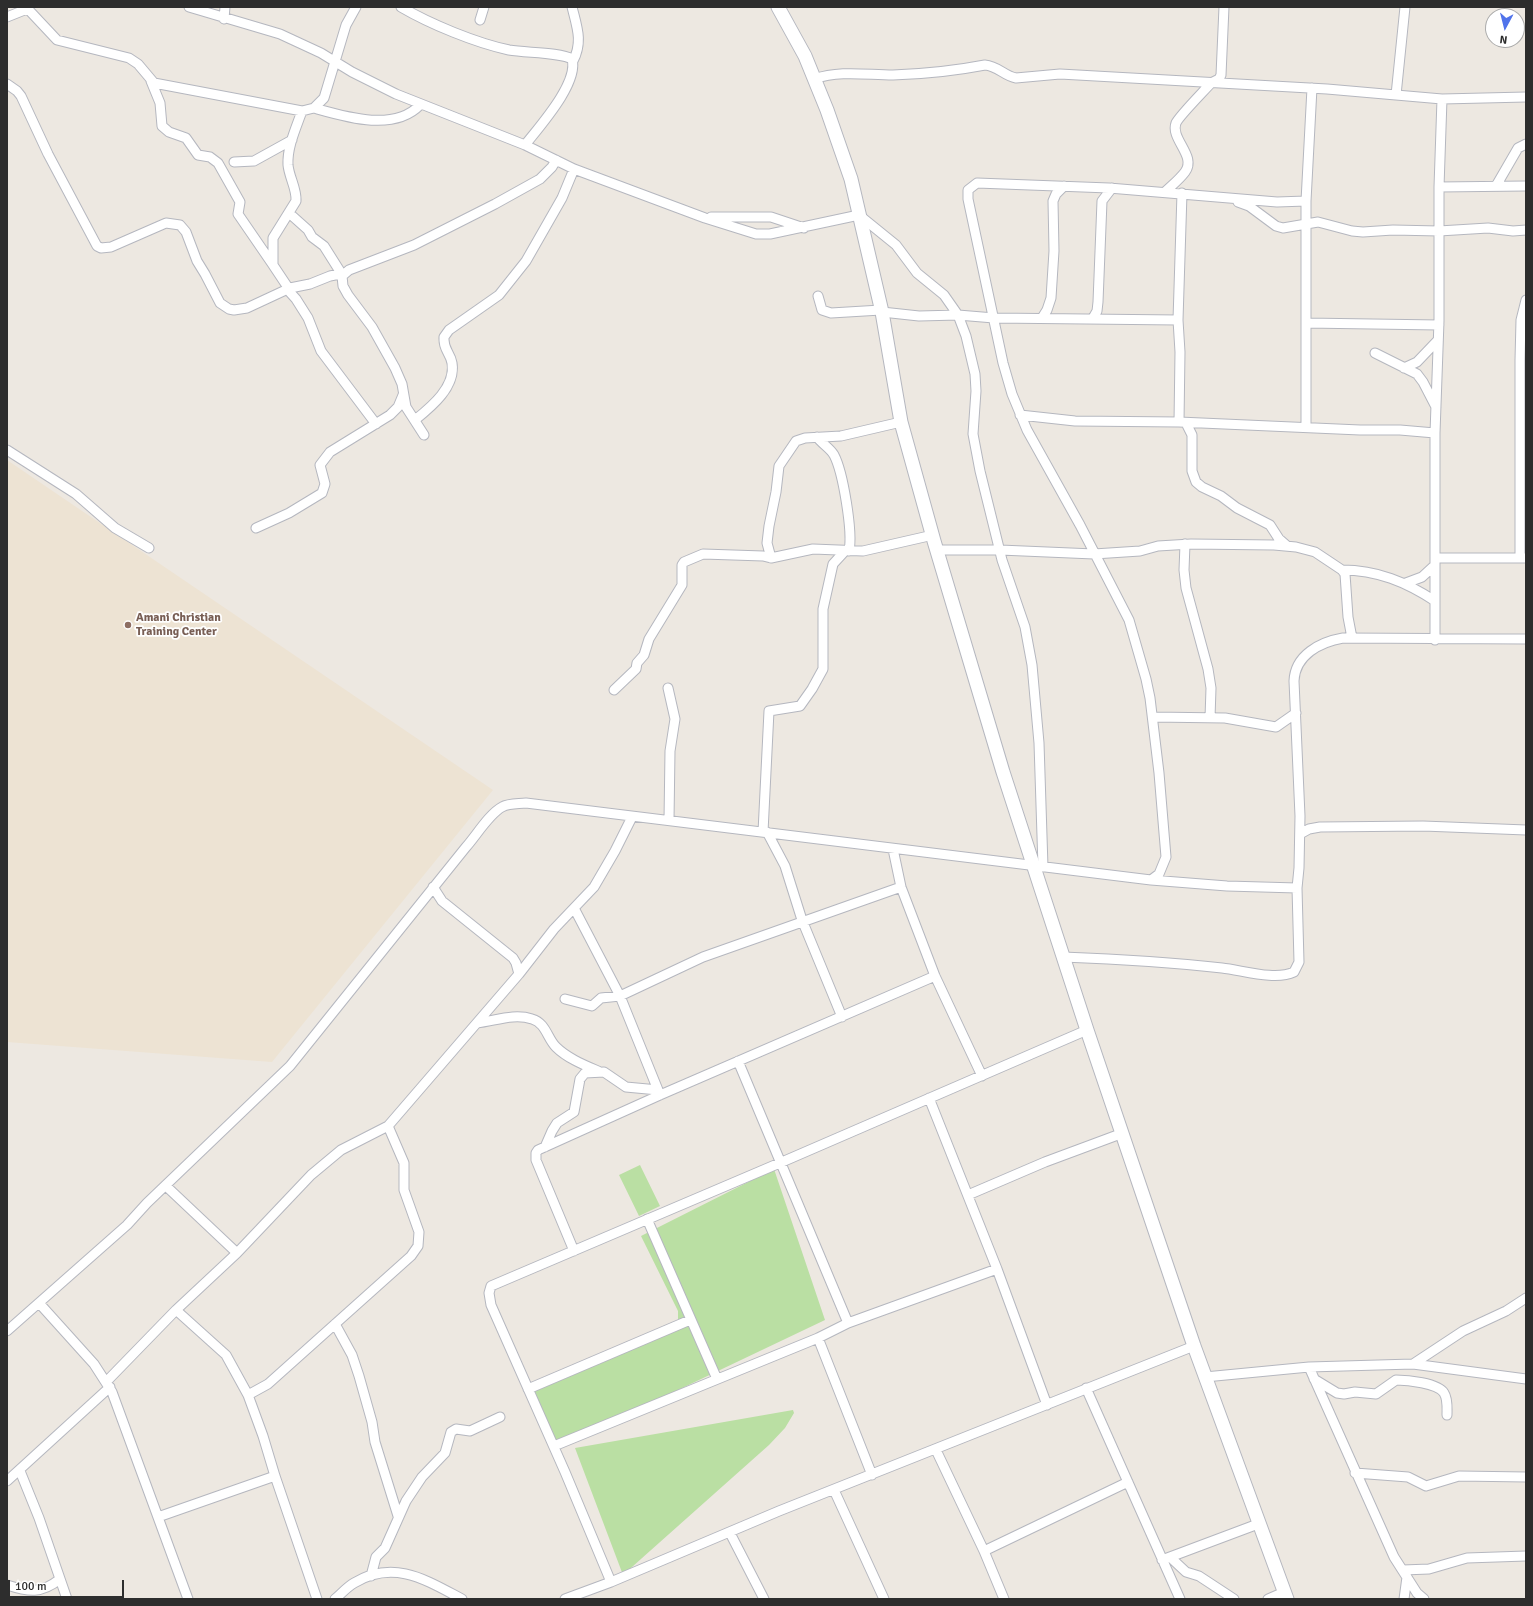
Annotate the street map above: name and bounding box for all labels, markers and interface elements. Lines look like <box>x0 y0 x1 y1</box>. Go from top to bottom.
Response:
north arrow <box>1485 8 1525 48</box>
text: N <box>1499 32 1508 46</box>
place label: Amani Christian Training Center <box>136 611 221 639</box>
marker: Amani Christian Training Center <box>123 620 133 630</box>
scale bar <box>10 1572 126 1598</box>
text: 100 m <box>15 1579 47 1594</box>

